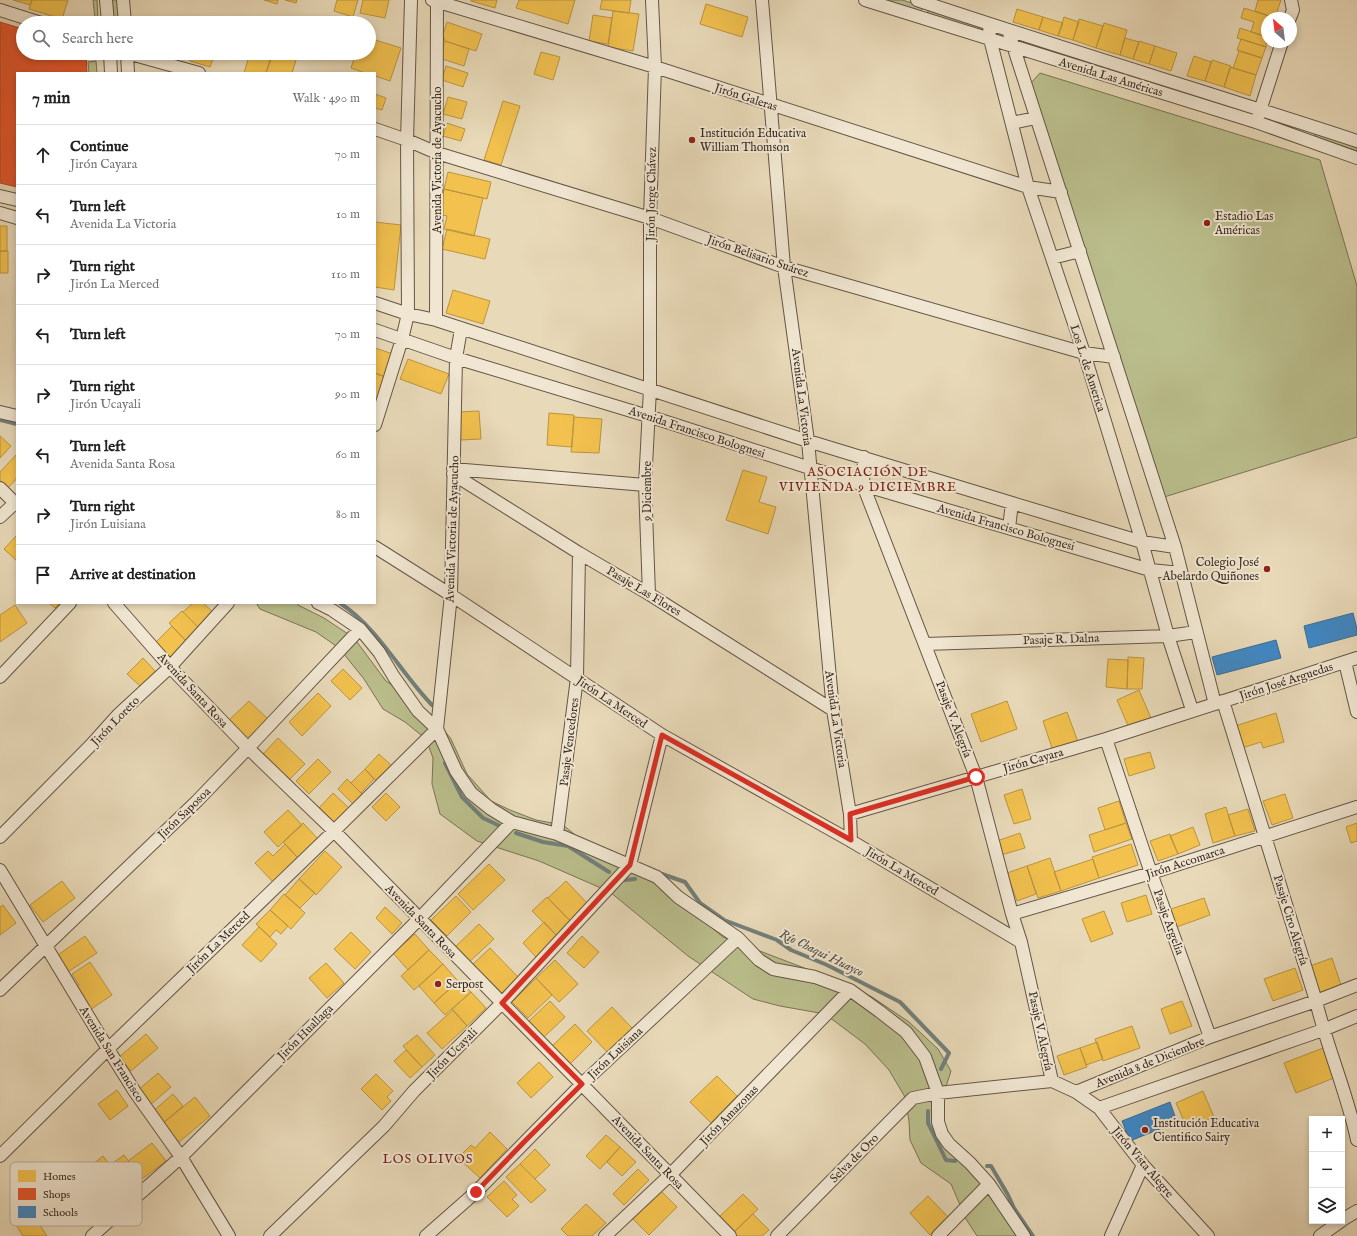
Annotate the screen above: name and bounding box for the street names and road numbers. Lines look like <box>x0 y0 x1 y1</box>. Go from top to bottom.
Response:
street label: Avenida Las Américas <box>1056 54 1165 100</box>
street label: Jirón Galeras <box>710 80 779 116</box>
street label: Avenida Victoria de Ayacucho <box>430 86 445 235</box>
street label: Jirón Jorge Chávez <box>643 146 661 243</box>
street label: Jirón Belisario Suárez <box>703 231 811 282</box>
street label: Los L. de America <box>1066 323 1109 414</box>
street label: Avenida La Victoria <box>788 346 815 448</box>
street label: Avenida Francisco Bolognesi <box>626 403 767 462</box>
street label: Avenida Victoria de Ayacucho <box>442 455 463 604</box>
street label: 9 Diciembre <box>640 461 655 522</box>
street label: Avenida Francisco Bolognesi <box>934 500 1076 554</box>
street label: Pasaje Las Flores <box>604 563 684 620</box>
street label: Pasaje R. Dalna <box>1023 631 1100 648</box>
street label: Avenida Santa Rosa <box>153 649 232 731</box>
street label: Jirón José Arguedas <box>1235 659 1335 705</box>
street label: Avenida La Victoria <box>821 668 850 770</box>
street label: Jirón La Merced <box>571 672 651 733</box>
street label: Pasaje V. Alegría <box>932 679 975 760</box>
street label: Jirón Loreto <box>87 693 144 752</box>
street label: Pasaje Vencedores <box>557 697 582 787</box>
street label: Jirón Cayara <box>999 744 1066 778</box>
street label: Jirón Saposoa <box>153 784 215 844</box>
street label: Jirón Accomarca <box>1142 842 1228 884</box>
street label: Jirón La Merced <box>860 843 941 900</box>
street label: Pasaje Ciro Alegría <box>1270 873 1312 968</box>
street label: Avenida Santa Rosa <box>381 881 460 962</box>
street label: Pasaje Argelia <box>1150 887 1188 958</box>
street label: Jirón La Merced <box>182 908 254 978</box>
street label: Pasaje V. Alegría <box>1025 990 1056 1073</box>
street label: Jirón Huallaga <box>273 1001 338 1066</box>
street label: Avenida San Francisco <box>75 1003 147 1105</box>
street label: Jirón Luisiana <box>583 1023 647 1085</box>
street label: Jirón Ucayali <box>423 1025 481 1084</box>
street label: Avenida 8 de Diciembre <box>1093 1034 1207 1092</box>
street label: Jirón Amazonas <box>695 1082 763 1151</box>
street label: Avenida Santa Rosa <box>608 1112 687 1193</box>
street label: Jirón Vista Alegre <box>1106 1122 1177 1202</box>
street label: Selva de Oro <box>827 1130 882 1186</box>

